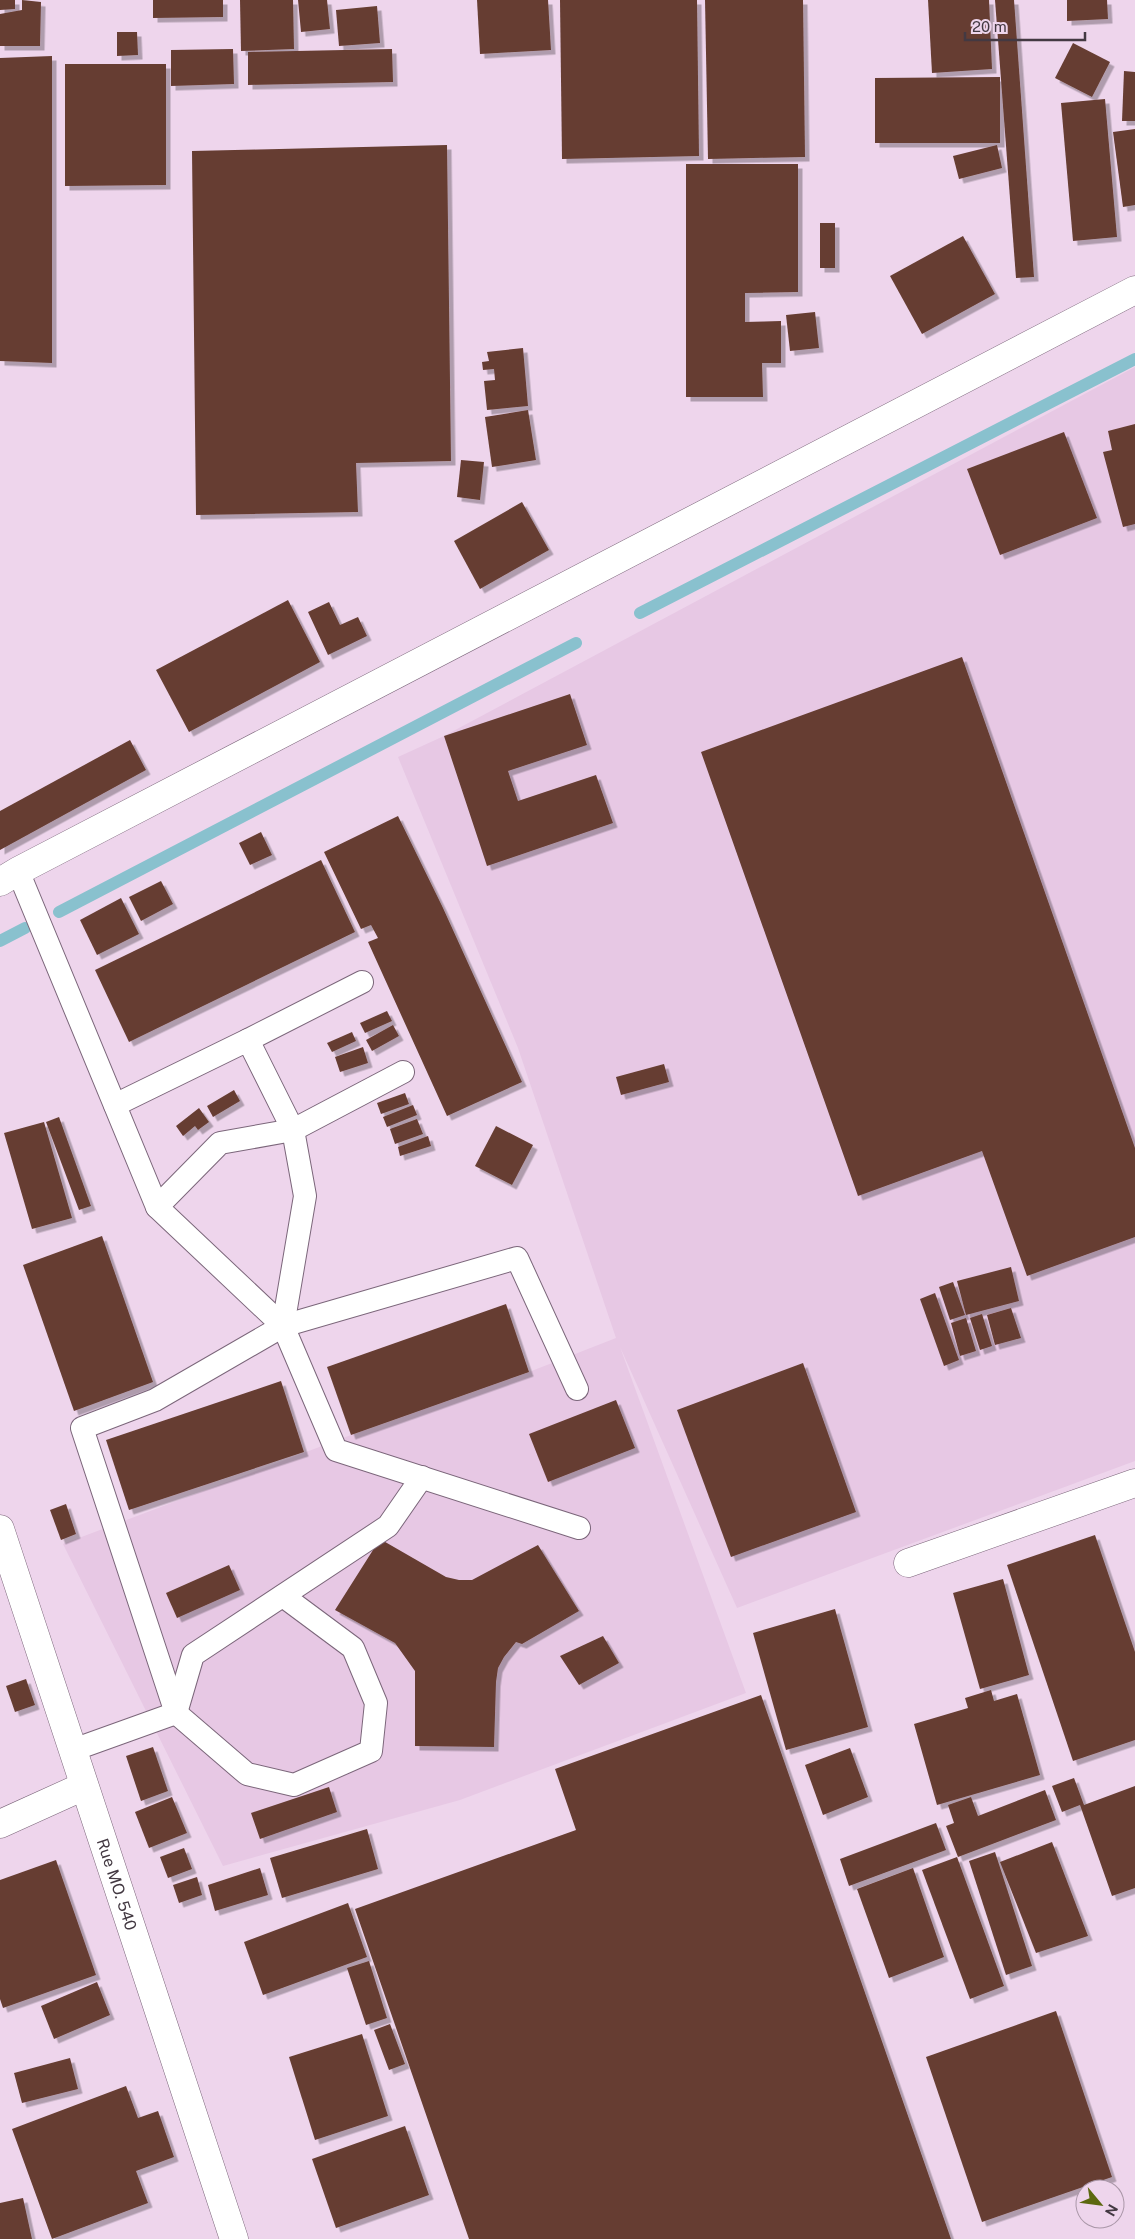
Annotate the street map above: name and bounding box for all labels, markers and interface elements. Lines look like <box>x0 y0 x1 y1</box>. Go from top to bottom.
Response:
scale bar <box>965 10 1085 42</box>
text: 20 m <box>972 18 1007 35</box>
street label: Rue MO. 540 <box>93 1836 141 1933</box>
north arrow <box>1075 2179 1125 2229</box>
text: N <box>1102 2202 1121 2219</box>

